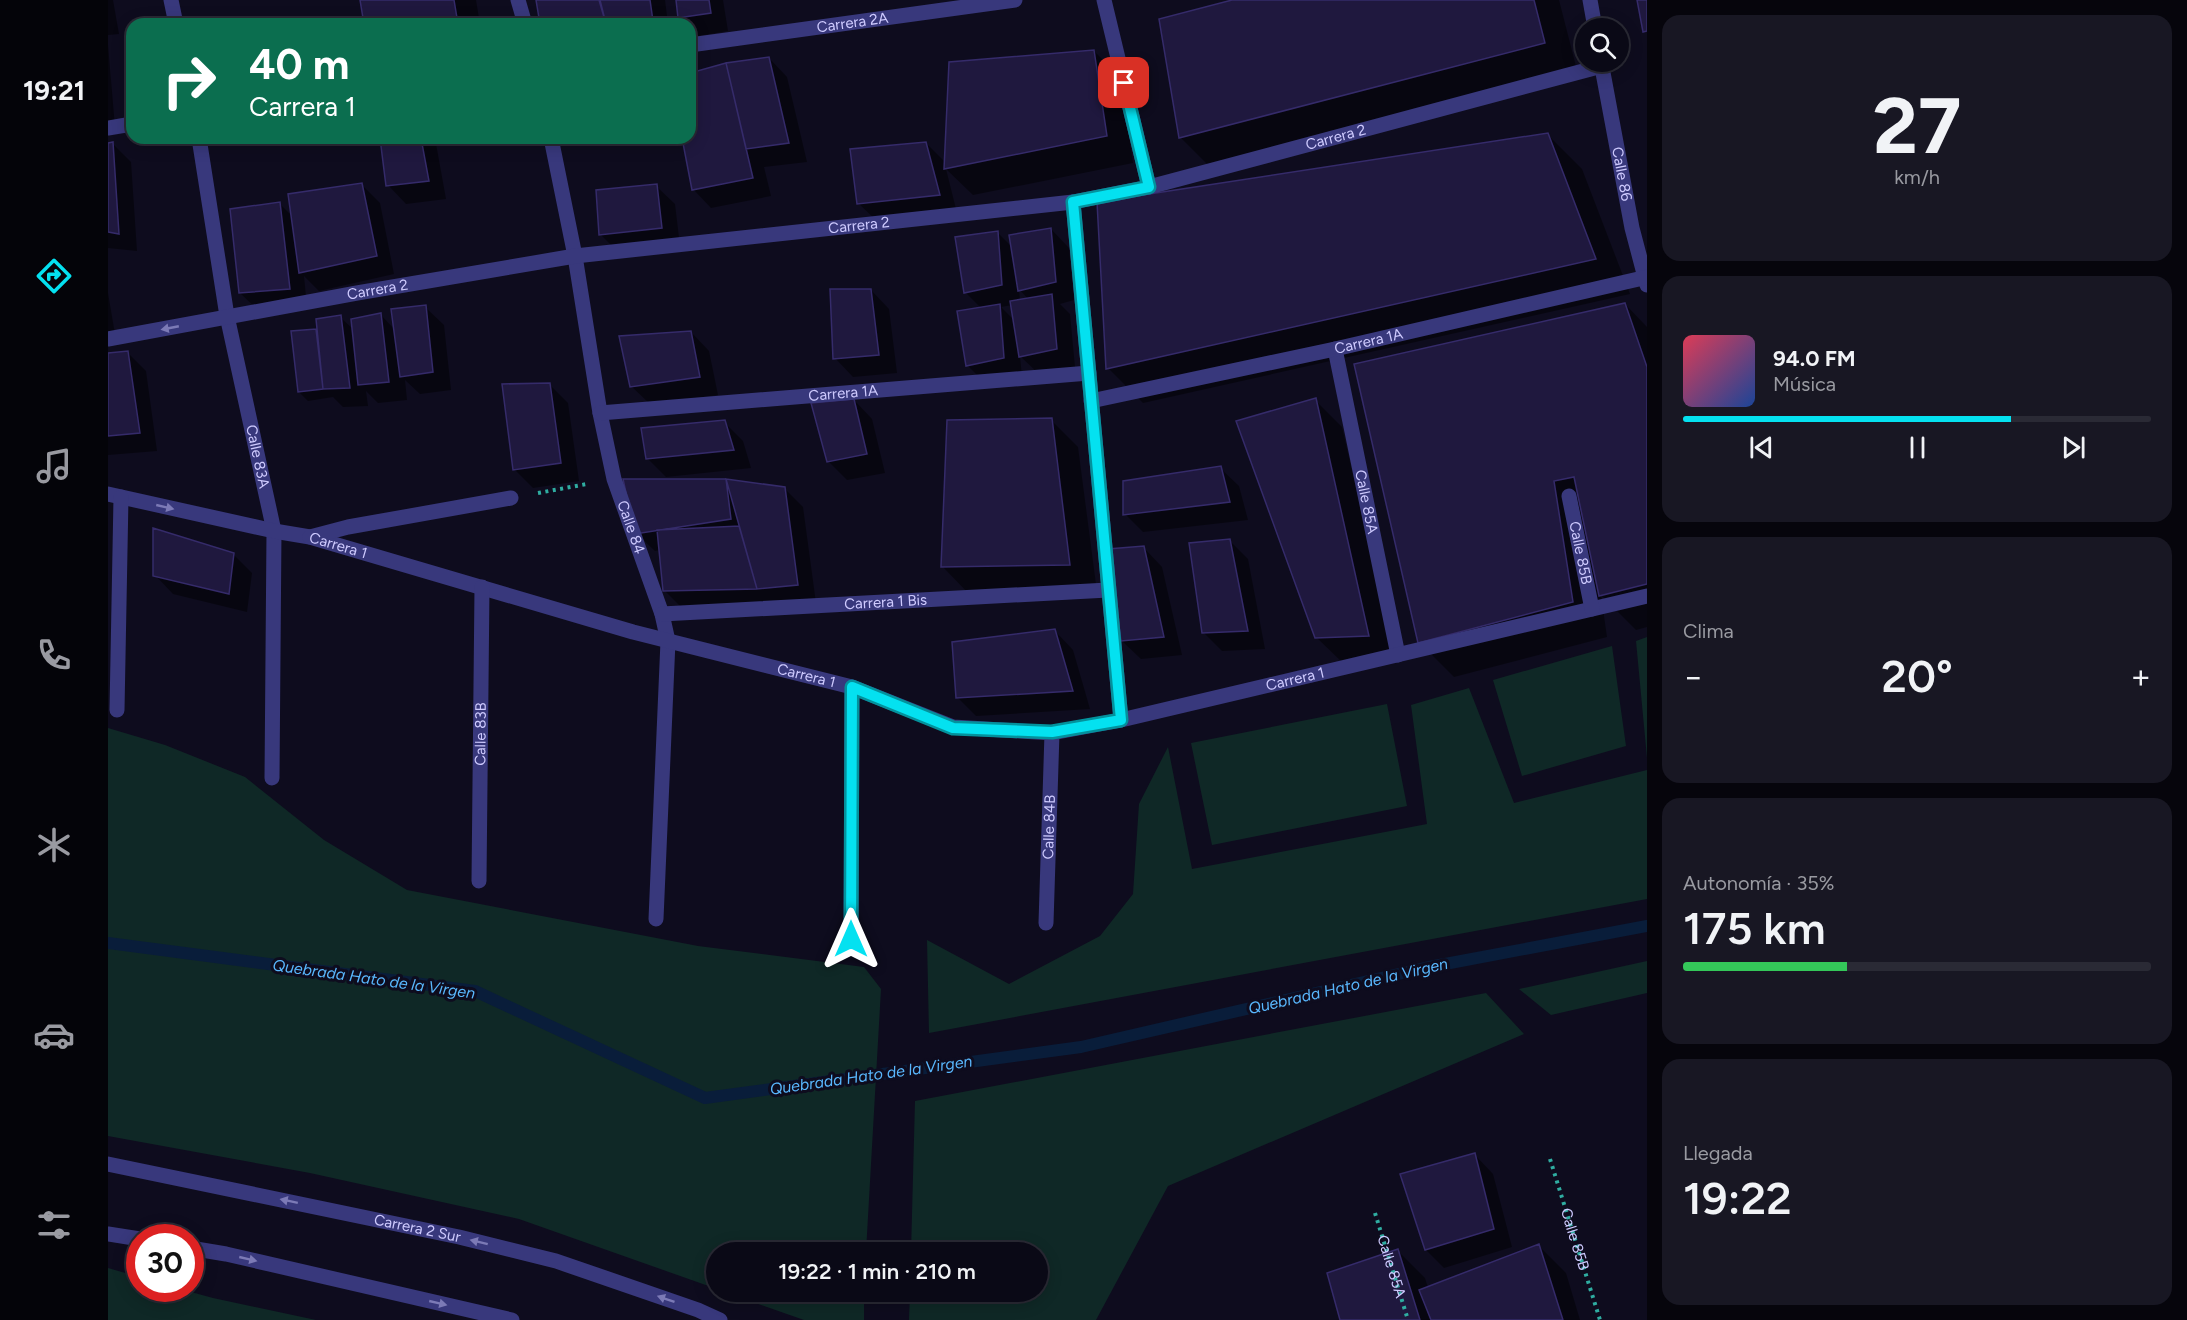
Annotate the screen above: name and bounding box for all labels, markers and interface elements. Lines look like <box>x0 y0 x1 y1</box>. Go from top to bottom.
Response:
street label: Carrera 2A <box>816 9 889 36</box>
map controls <box>1575 18 1629 72</box>
button: search <box>1575 18 1629 72</box>
text: 40 m <box>249 39 349 90</box>
icon: right <box>150 42 228 120</box>
pin <box>1098 57 1149 108</box>
icon: arrive <box>1107 66 1140 99</box>
text: 19:21 <box>23 74 85 107</box>
text: 27 <box>1873 79 1961 173</box>
text: Carrera 1 <box>249 90 356 123</box>
street label: Carrera 2 <box>1304 120 1368 154</box>
street label: Calle 86 <box>1608 146 1636 203</box>
text: km/h <box>1894 165 1940 189</box>
street label: Carrera 2 <box>827 213 891 237</box>
icon: directions <box>33 255 75 297</box>
street label: Carrera 2 <box>345 275 409 304</box>
one-way arrow <box>160 324 179 333</box>
street label: Carrera 1A <box>1333 325 1405 358</box>
text: 94.0 FM <box>1773 345 1856 372</box>
text: Música <box>1773 372 1836 396</box>
street label: Carrera 1A <box>808 381 879 405</box>
street label: Calle 83A <box>242 423 273 490</box>
icon: previous <box>1745 431 1778 464</box>
icon: pause <box>1901 431 1934 464</box>
icon: next <box>2057 431 2090 464</box>
icon: music <box>33 445 75 487</box>
street label: Calle 85A <box>1351 468 1382 535</box>
street label: Calle 84 <box>613 498 649 556</box>
one-way arrow <box>156 503 175 512</box>
street label: Calle 85B <box>1565 520 1596 586</box>
street label: Carrera 1 <box>307 528 369 562</box>
street label: Carrera 1 Bis <box>844 591 928 613</box>
text: Clima <box>1683 619 1734 643</box>
icon: phone <box>33 634 75 676</box>
text: 20° <box>1881 649 1953 703</box>
text: − <box>1683 657 1704 696</box>
text: + <box>2130 657 2151 696</box>
street label: Carrera 1 <box>775 660 837 692</box>
street label: Carrera 1 <box>1264 663 1326 695</box>
street label: Calle 83B <box>471 702 490 766</box>
street label: Calle 84B <box>1039 794 1059 860</box>
icon: climate <box>33 824 75 866</box>
text: Autonomía · 35% <box>1683 871 1835 895</box>
text: 175 km <box>1683 901 1826 955</box>
position arrow <box>819 907 883 971</box>
water label: Quebrada Hato de la Virgen <box>1246 954 1450 1018</box>
water label: Quebrada Hato de la Virgen <box>272 955 477 1003</box>
icon: car <box>33 1014 75 1056</box>
water label: Quebrada Hato de la Virgen <box>769 1051 974 1099</box>
text: Llegada <box>1683 1141 1753 1165</box>
text: 19:22 <box>1683 1171 1792 1225</box>
one-way arrow <box>279 1196 298 1205</box>
icon: filters <box>33 1204 75 1246</box>
street label: Calle 85B <box>1557 1206 1593 1272</box>
street label: Carrera 2 Sur <box>372 1211 462 1246</box>
speed limit sign: 30 <box>126 1224 204 1302</box>
street label: Calle 85A <box>1373 1233 1410 1300</box>
one-way arrow <box>470 1237 489 1247</box>
one-way arrow <box>239 1254 257 1264</box>
text: 19:22 · 1 min · 210 m <box>778 1258 976 1285</box>
one-way arrow <box>657 1294 675 1304</box>
one-way arrow <box>429 1298 447 1308</box>

